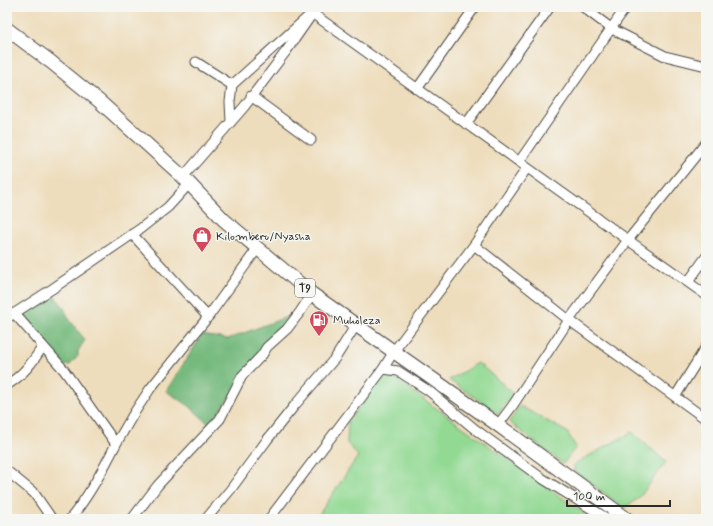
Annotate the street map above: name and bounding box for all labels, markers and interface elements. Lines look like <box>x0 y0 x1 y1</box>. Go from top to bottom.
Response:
shop icon: Kilombero/Nyasha <box>191 225 213 253</box>
place label: Kilombero/Nyasha <box>216 229 311 245</box>
road number: T9 <box>295 279 315 297</box>
fuel station icon: Muholeza <box>308 309 330 337</box>
place label: Muholeza <box>333 313 381 329</box>
scale bar <box>567 482 670 508</box>
text: 100 m <box>573 489 605 505</box>

